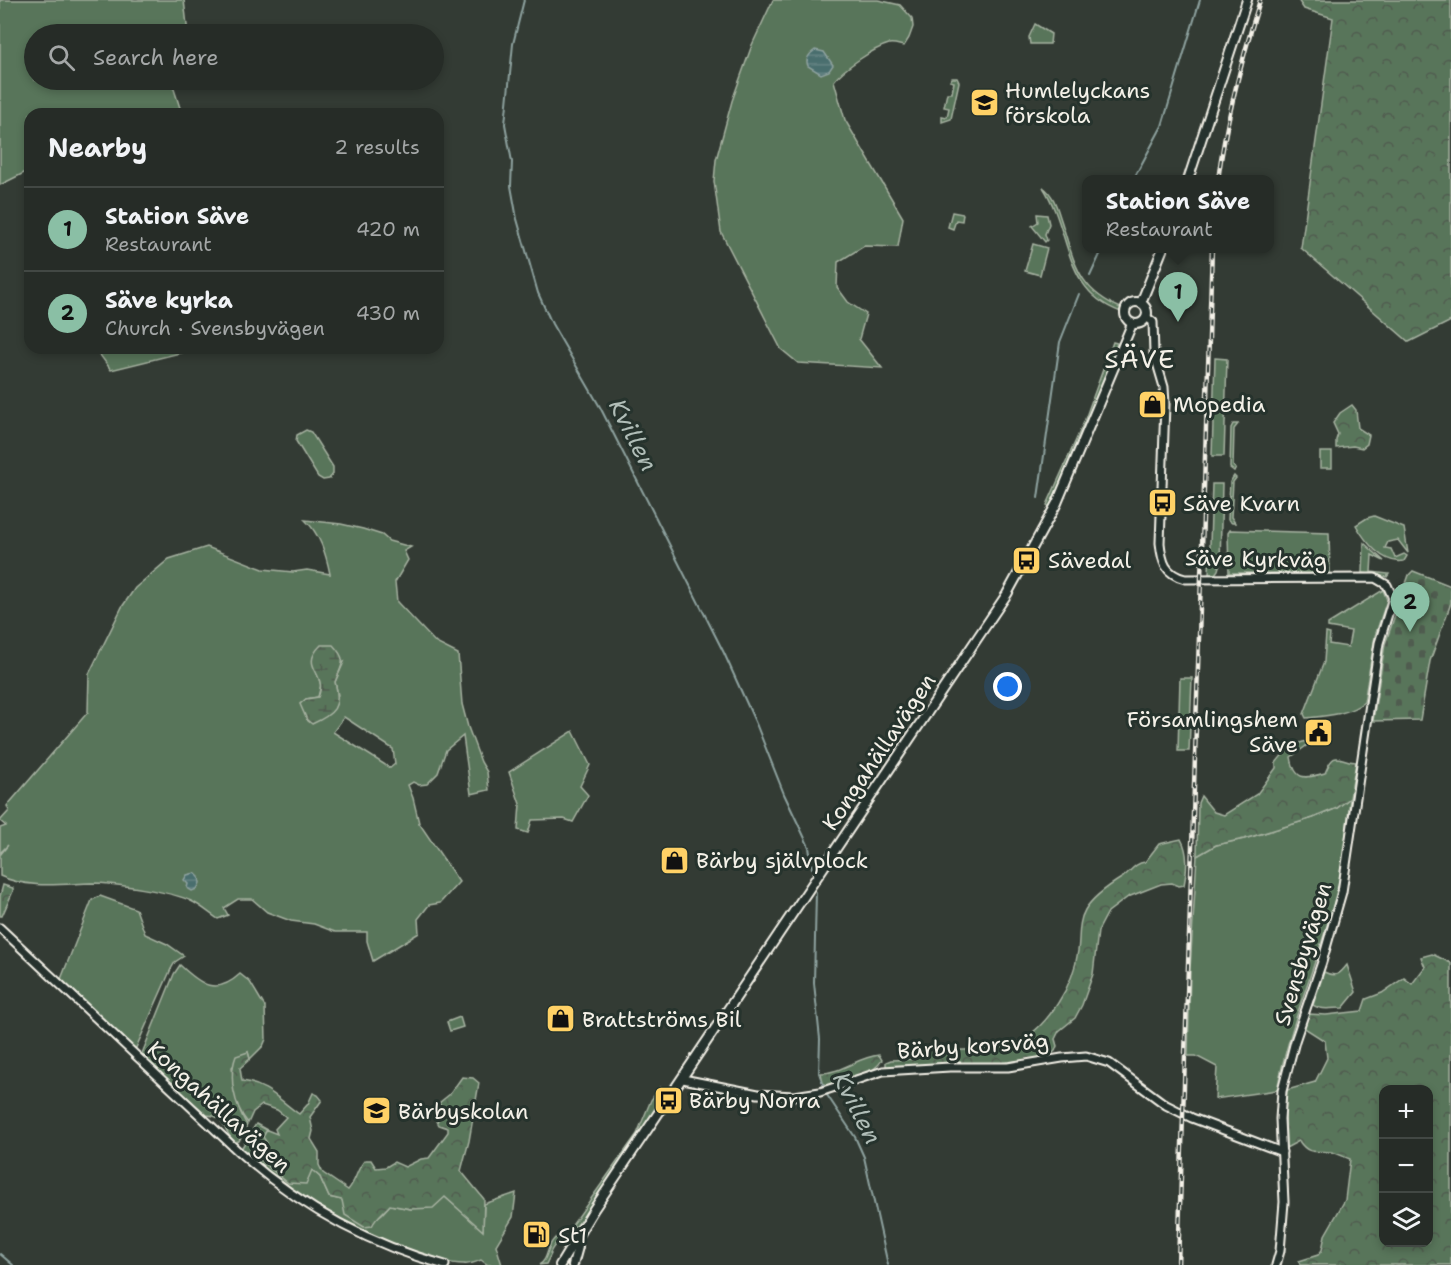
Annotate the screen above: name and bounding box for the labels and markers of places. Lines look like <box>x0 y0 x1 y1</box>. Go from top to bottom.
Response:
place label: Humlelyckans förskola <box>1005 76 1150 130</box>
school or university icon: Humlelyckans förskola <box>968 87 1000 119</box>
pin: 1 <box>1158 272 1198 322</box>
shop icon: Mopedia <box>1136 388 1168 420</box>
place label: Mopedia <box>1173 390 1266 419</box>
bus stop icon: Säve Kvarn <box>1146 487 1178 519</box>
place label: Säve Kvarn <box>1183 489 1300 518</box>
bus stop icon: Sävedal <box>1011 544 1043 576</box>
place label: Sävedal <box>1048 546 1131 575</box>
pin: 2 <box>1390 582 1430 632</box>
place label: Församlingshem Säve <box>1126 705 1298 759</box>
public building icon: Församlingshem Säve <box>1303 716 1335 748</box>
shop icon: Bärby självplock <box>659 844 691 876</box>
place label: Bärby självplock <box>696 846 868 875</box>
shop icon: Brattströms Bil <box>545 1003 577 1035</box>
place label: Brattströms Bil <box>582 1005 742 1034</box>
bus stop icon: Bärby Norra <box>652 1084 684 1116</box>
place label: Bärby Norra <box>689 1086 820 1115</box>
school or university icon: Bärbyskolan <box>361 1095 393 1127</box>
place label: Bärbyskolan <box>398 1097 528 1126</box>
fuel station icon: St1 <box>521 1219 553 1251</box>
place label: St1 <box>558 1221 588 1250</box>

